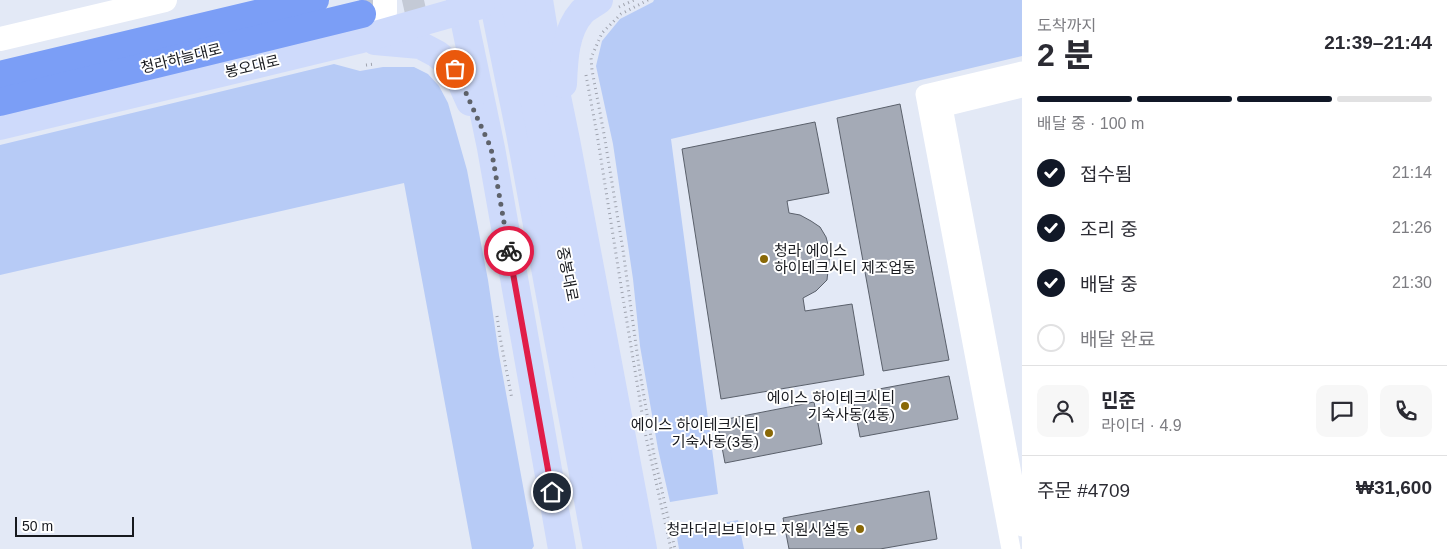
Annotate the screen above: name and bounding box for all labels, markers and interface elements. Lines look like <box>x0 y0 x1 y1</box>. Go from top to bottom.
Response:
text: 도착까지 <box>1037 17 1096 34</box>
text: 21:39–21:44 <box>1324 32 1432 53</box>
text: 2 분 <box>1037 37 1093 73</box>
street label: 청라하늘대로 <box>139 40 223 76</box>
pin <box>434 48 476 90</box>
street label: 봉오대로 <box>223 52 281 80</box>
icon: bag <box>441 55 469 83</box>
text: 배달 중 · 100 m <box>1037 115 1144 132</box>
icon: check <box>1037 159 1065 187</box>
text: 접수됨 <box>1080 164 1132 185</box>
text: 21:14 <box>1392 164 1432 181</box>
icon: check <box>1037 214 1065 242</box>
text: 조리 중 <box>1080 219 1138 240</box>
text: 21:26 <box>1392 219 1432 236</box>
courier <box>484 226 534 276</box>
icon: bike <box>495 237 523 265</box>
place label: 청라 에이스 하이테크시티 제조업동 <box>774 242 916 276</box>
street label: 중봉대로 <box>554 245 582 303</box>
marker: 청라 에이스 하이테크시티 제조업동 <box>758 253 770 265</box>
icon: check <box>1037 269 1065 297</box>
text: 배달 중 <box>1080 274 1138 295</box>
text: 21:30 <box>1392 274 1432 291</box>
text: 배달 완료 <box>1080 329 1155 350</box>
button: person <box>1037 385 1089 437</box>
button: chat <box>1316 385 1368 437</box>
button: phone <box>1380 385 1432 437</box>
place label: 에이스 하이테크시티 기숙사동(4동) <box>767 389 895 423</box>
text: 민준 <box>1101 390 1136 411</box>
marker: 에이스 하이테크시티 기숙사동(4동) <box>899 400 911 412</box>
place label: 에이스 하이테크시티 기숙사동(3동) <box>631 416 759 450</box>
text: 라이더 · 4.9 <box>1101 417 1182 434</box>
marker: 에이스 하이테크시티 기숙사동(3동) <box>763 427 775 439</box>
pin <box>531 471 573 513</box>
text: ₩31,600 <box>1356 477 1432 498</box>
icon: home <box>538 478 566 506</box>
text: 주문 #4709 <box>1037 480 1130 501</box>
scale bar <box>15 514 134 537</box>
text: 50 m <box>22 518 53 534</box>
place label: 청라더리브티아모 지원시설동 <box>666 521 850 538</box>
marker: 청라더리브티아모 지원시설동 <box>854 523 866 535</box>

